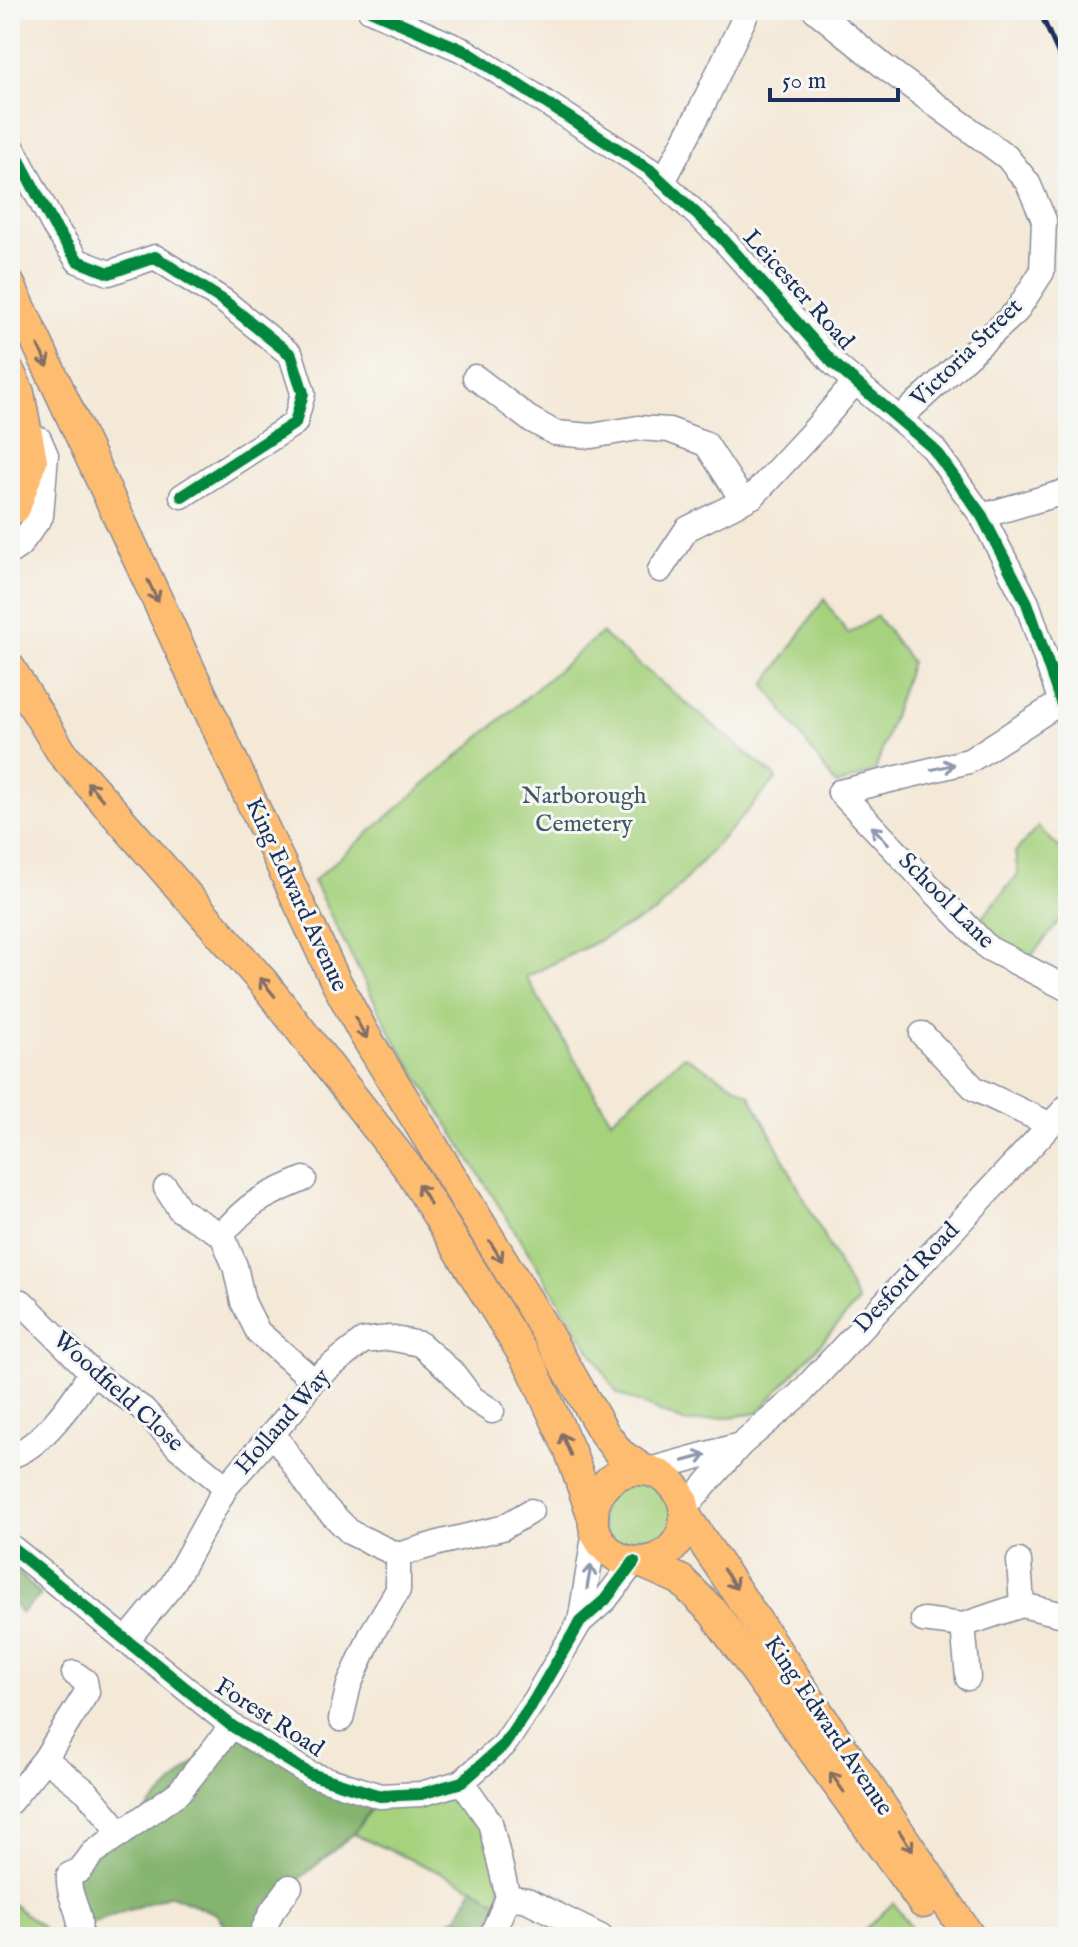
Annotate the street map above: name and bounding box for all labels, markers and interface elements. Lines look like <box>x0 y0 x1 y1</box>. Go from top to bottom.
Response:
scale bar <box>770 52 898 102</box>
text: 50 m <box>782 66 826 97</box>
street label: Leicester Road <box>736 223 860 357</box>
street label: Victoria Street <box>904 292 1029 415</box>
one-way arrow <box>36 344 51 368</box>
one-way arrow <box>146 579 161 603</box>
one-way arrow <box>929 759 955 774</box>
park label: Narborough Cemetery <box>522 781 647 840</box>
one-way arrow <box>87 782 105 802</box>
street label: King Edward Avenue <box>238 793 354 997</box>
one-way arrow <box>871 825 890 845</box>
street label: School Lane <box>891 846 1001 956</box>
one-way arrow <box>258 977 276 998</box>
one-way arrow <box>354 1016 369 1040</box>
one-way arrow <box>416 1183 433 1205</box>
street label: Desford Road <box>847 1216 967 1340</box>
one-way arrow <box>488 1239 504 1262</box>
street label: Woodfield Close <box>46 1325 190 1459</box>
street label: Holland Way <box>228 1362 338 1482</box>
one-way arrow <box>558 1432 573 1456</box>
one-way arrow <box>681 1449 707 1464</box>
one-way arrow <box>582 1564 597 1590</box>
one-way arrow <box>721 1568 738 1590</box>
street label: King Edward Avenue <box>756 1630 900 1822</box>
street label: Forest Road <box>209 1671 330 1765</box>
one-way arrow <box>829 1772 845 1794</box>
one-way arrow <box>898 1830 914 1852</box>

